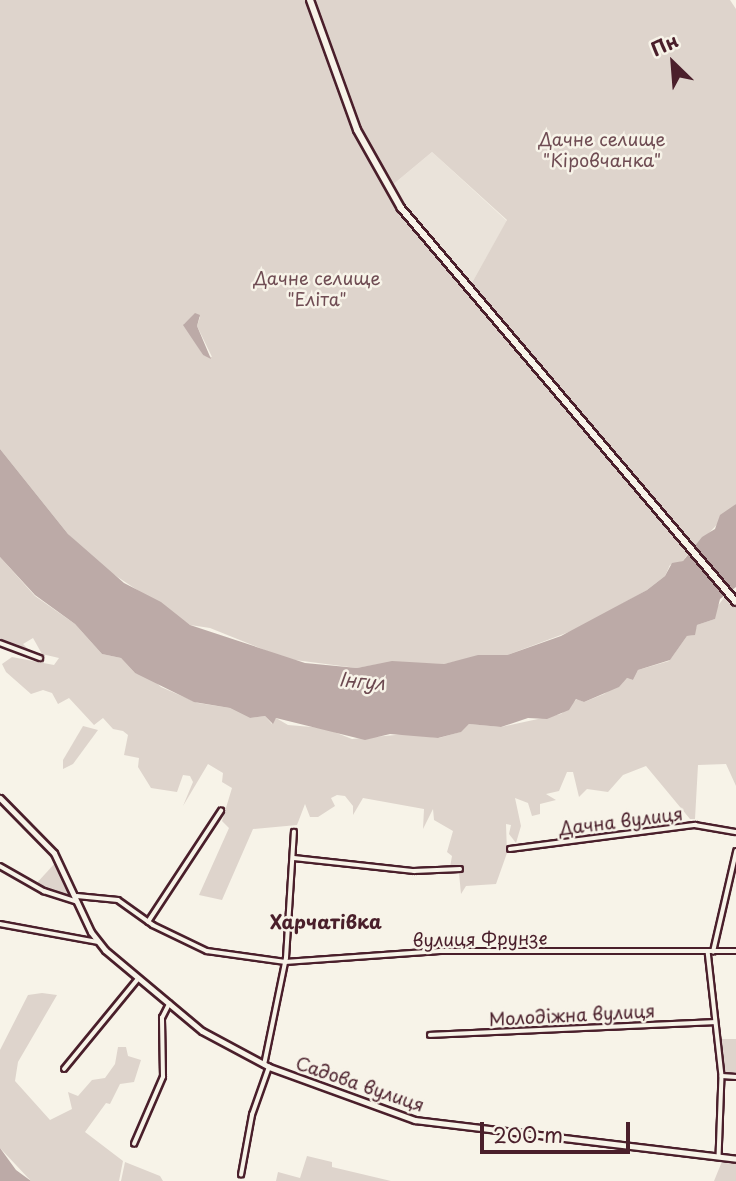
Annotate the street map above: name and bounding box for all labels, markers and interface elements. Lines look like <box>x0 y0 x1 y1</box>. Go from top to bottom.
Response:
text: Пн <box>646 25 683 62</box>
north arrow <box>638 28 708 98</box>
park label: Дачне селище "Кіровчанка" <box>538 129 666 172</box>
park label: Дачне селище "Еліта" <box>253 268 381 310</box>
water label: Інгул <box>338 668 386 694</box>
street label: Дачна вулиця <box>557 803 685 839</box>
district label: Харчатівка <box>270 911 382 933</box>
street label: вулиця Фрунзе <box>412 927 548 951</box>
street label: Молодіжна вулиця <box>487 1000 657 1030</box>
street label: Садова вулиця <box>293 1052 427 1116</box>
scale bar <box>484 1108 634 1152</box>
text: 200 m <box>493 1118 563 1150</box>

